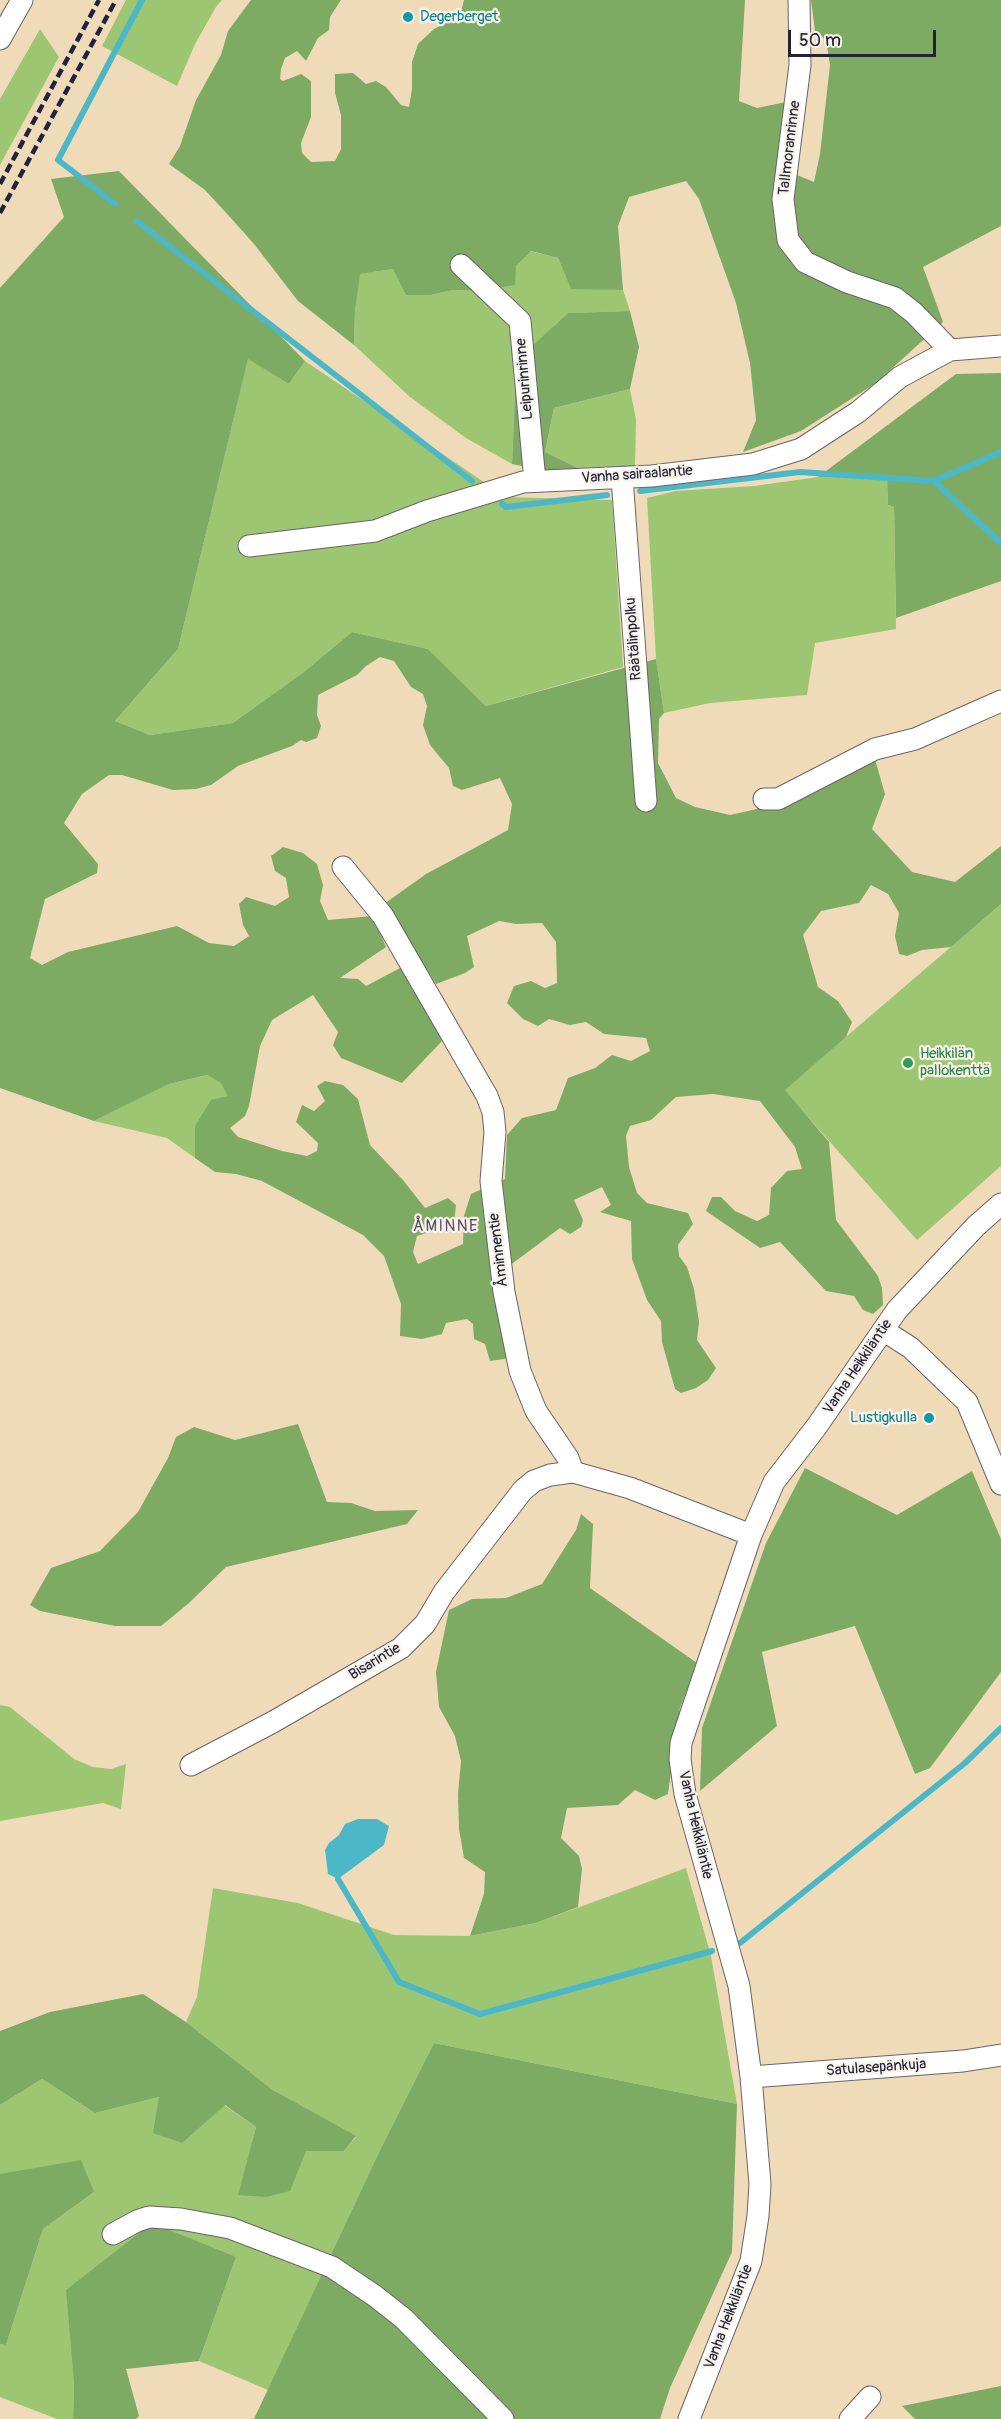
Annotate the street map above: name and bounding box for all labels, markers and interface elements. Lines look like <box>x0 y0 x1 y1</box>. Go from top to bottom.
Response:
place label: Degerberget <box>420 8 498 26</box>
marker: Degerberget <box>401 10 415 24</box>
scale bar <box>791 18 940 56</box>
text: 50 m <box>799 29 841 52</box>
street label: Tallmoranrinne <box>775 99 805 197</box>
street label: Leipurinrinne <box>512 337 538 421</box>
street label: Vanha sairaalantie <box>581 462 693 488</box>
street label: Räätälinpolku <box>622 597 646 681</box>
place label: Heikkilän pallokenttä <box>920 1045 990 1080</box>
marker: Heikkilän pallokenttä <box>901 1056 915 1070</box>
street label: Åminnentie <box>486 1212 512 1288</box>
district label: ÅMINNE <box>413 1217 479 1237</box>
street label: Vanha Heikkiläntie <box>820 1316 896 1418</box>
place label: Lustigkulla <box>850 1409 917 1427</box>
marker: Lustigkulla <box>922 1411 936 1425</box>
street label: Bisarintie <box>346 1640 404 1684</box>
street label: Vanha Heikkiläntie <box>674 1769 716 1881</box>
street label: Satulasepänkuja <box>825 2056 927 2080</box>
street label: Vanha Heikkiläntie <box>701 2262 757 2372</box>

